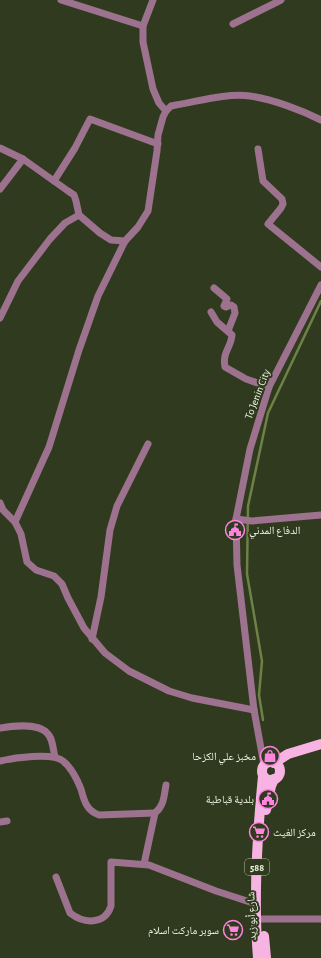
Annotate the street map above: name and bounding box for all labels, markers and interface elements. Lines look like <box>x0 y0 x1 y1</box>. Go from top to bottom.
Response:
street label: To Jenin City <box>243 367 272 421</box>
public building icon: الدفاع المدني <box>224 519 246 541</box>
place label: الدفاع المدني <box>249 525 300 539</box>
shop icon: مخبز علي الكزحا <box>259 745 281 767</box>
place label: مخبز علي الكزحا <box>192 751 256 765</box>
public building icon: بلدية قباطية <box>257 788 279 810</box>
place label: بلدية قباطية <box>206 794 254 805</box>
supermarket icon: مركز الغيث <box>248 821 270 843</box>
place label: مركز الغيث <box>273 827 316 838</box>
road number: 588 <box>245 859 269 875</box>
street label: شارع أبو زيد <box>243 891 259 941</box>
supermarket icon: سوبر ماركت اسلام <box>222 919 244 941</box>
place label: سوبر ماركت اسلام <box>148 925 219 937</box>

